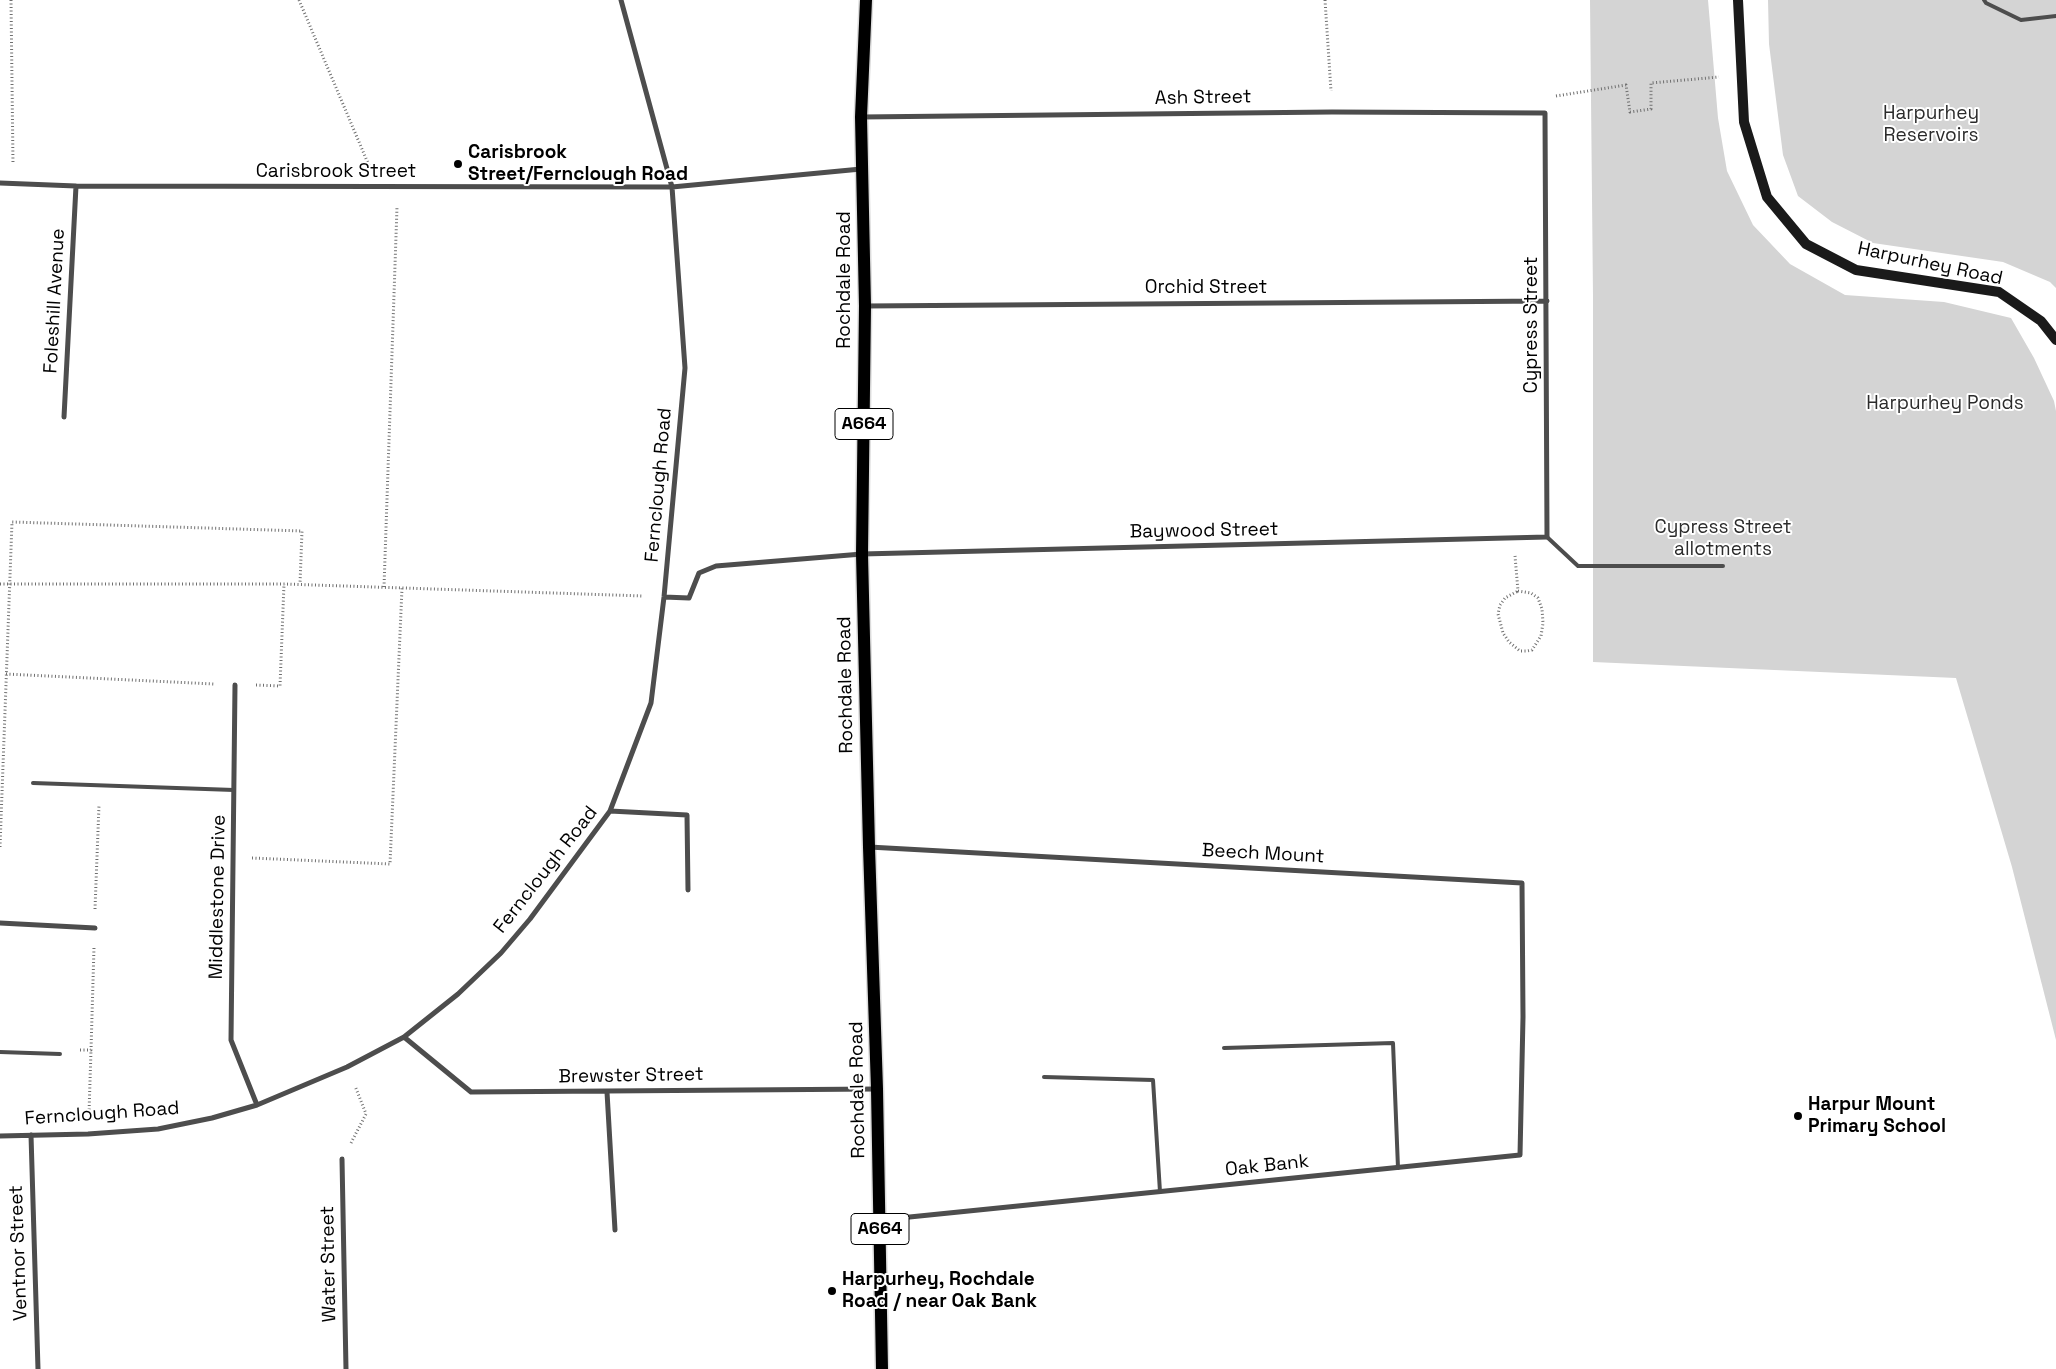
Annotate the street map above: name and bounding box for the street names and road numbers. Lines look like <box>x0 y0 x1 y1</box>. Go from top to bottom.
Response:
street label: Ash Street <box>1155 86 1251 110</box>
street label: Carisbrook Street <box>256 161 416 183</box>
street label: Rochdale Road <box>834 211 856 349</box>
street label: Foleshill Avenue <box>40 228 70 374</box>
street label: Harpurhey Road <box>1855 238 2005 290</box>
street label: Cypress Street <box>1521 256 1543 394</box>
street label: Orchid Street <box>1145 277 1267 299</box>
street label: Fernclough Road <box>641 407 677 563</box>
road number: A664 <box>835 408 893 439</box>
street label: Baywood Street <box>1130 518 1278 544</box>
street label: Rochdale Road <box>833 616 859 754</box>
street label: Fernclough Road <box>489 802 603 938</box>
street label: Middlestone Drive <box>205 814 231 980</box>
street label: Beech Mount <box>1201 839 1325 869</box>
street label: Rochdale Road <box>845 1021 871 1159</box>
street label: Brewster Street <box>558 1063 704 1089</box>
street label: Fernclough Road <box>24 1097 180 1131</box>
street label: Oak Bank <box>1224 1150 1310 1182</box>
street label: Ventnor Street <box>5 1185 33 1321</box>
street label: Water Street <box>317 1206 341 1322</box>
road number: A664 <box>851 1214 909 1244</box>

